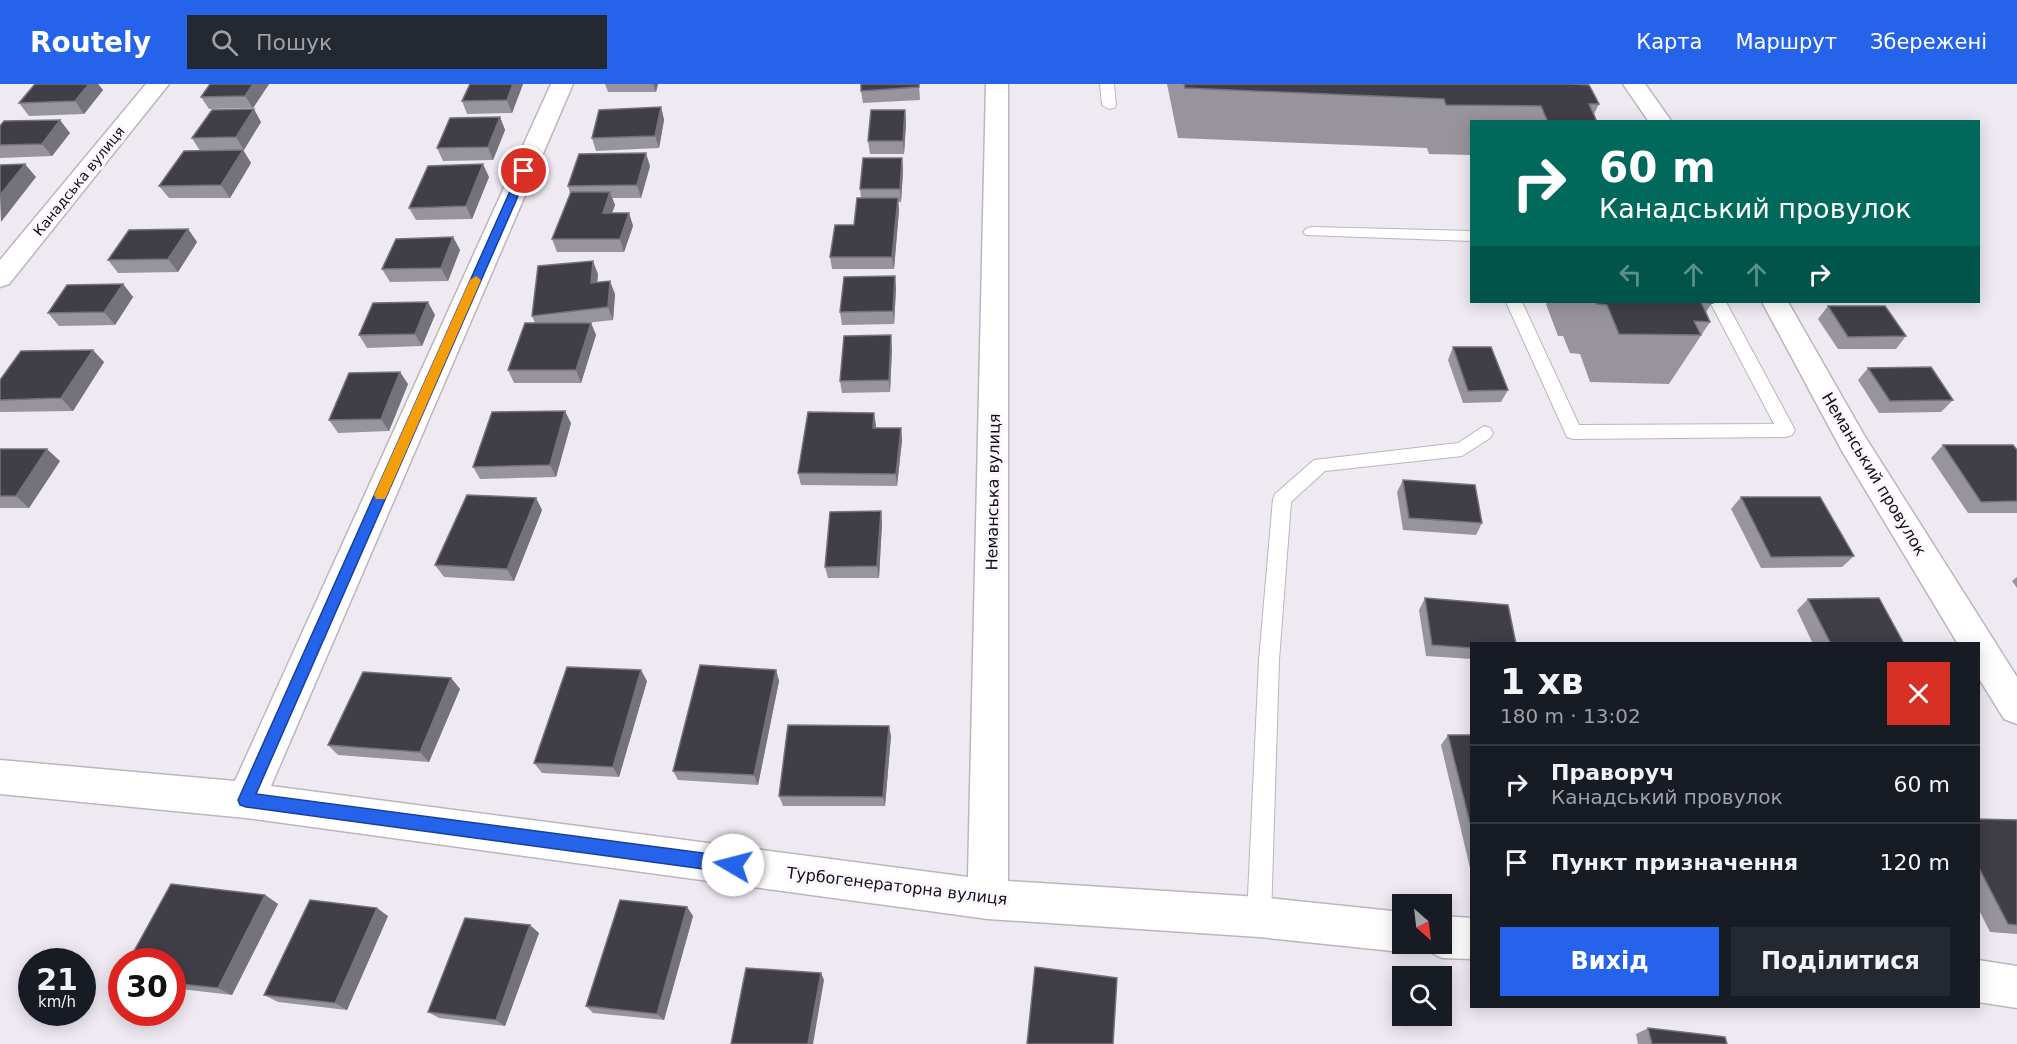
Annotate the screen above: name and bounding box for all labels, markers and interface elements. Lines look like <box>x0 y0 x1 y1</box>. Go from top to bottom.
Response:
search box <box>187 15 607 69</box>
text: Routely <box>30 26 151 59</box>
icon: search <box>208 26 241 59</box>
text: Пошук <box>256 30 332 55</box>
text: Карта <box>1636 30 1702 54</box>
text: Маршрут <box>1735 30 1837 54</box>
text: Збережені <box>1870 30 1987 54</box>
street label: Канадська вулиця <box>30 123 128 239</box>
text: 60 m <box>1599 143 1716 192</box>
icon: right <box>1500 144 1578 222</box>
pin <box>498 145 549 196</box>
icon: arrive <box>507 154 540 187</box>
text: Канадський провулок <box>1599 193 1912 224</box>
icon: left <box>1614 258 1647 291</box>
icon: ahead <box>1677 258 1710 291</box>
icon: ahead <box>1740 258 1773 291</box>
icon: right <box>1803 258 1836 291</box>
street label: Неманський провулок <box>1818 389 1930 559</box>
street label: Неманська вулиця <box>982 413 1004 571</box>
text: 1 хв <box>1500 661 1584 702</box>
button: close <box>1887 662 1950 725</box>
text: 180 m · 13:02 <box>1500 704 1641 728</box>
text: Праворуч <box>1551 760 1674 785</box>
icon: right <box>1500 768 1533 801</box>
text: 60 m <box>1894 772 1950 797</box>
text: Канадський провулок <box>1551 785 1783 809</box>
position arrow <box>701 833 765 897</box>
icon: arrive <box>1500 846 1533 879</box>
text: Пункт призначення <box>1551 850 1798 875</box>
text: 120 m <box>1880 850 1950 875</box>
street label: Турбогенераторна вулиця <box>785 863 1008 909</box>
north arrow <box>1392 894 1452 954</box>
map controls <box>1392 894 1452 1026</box>
button: Вихід <box>1500 927 1719 996</box>
button: Поділитися <box>1731 927 1950 996</box>
speed limit sign: 30 <box>108 948 186 1026</box>
text: 21 <box>36 962 78 997</box>
button: search <box>1392 966 1452 1026</box>
text: km/h <box>38 993 76 1011</box>

